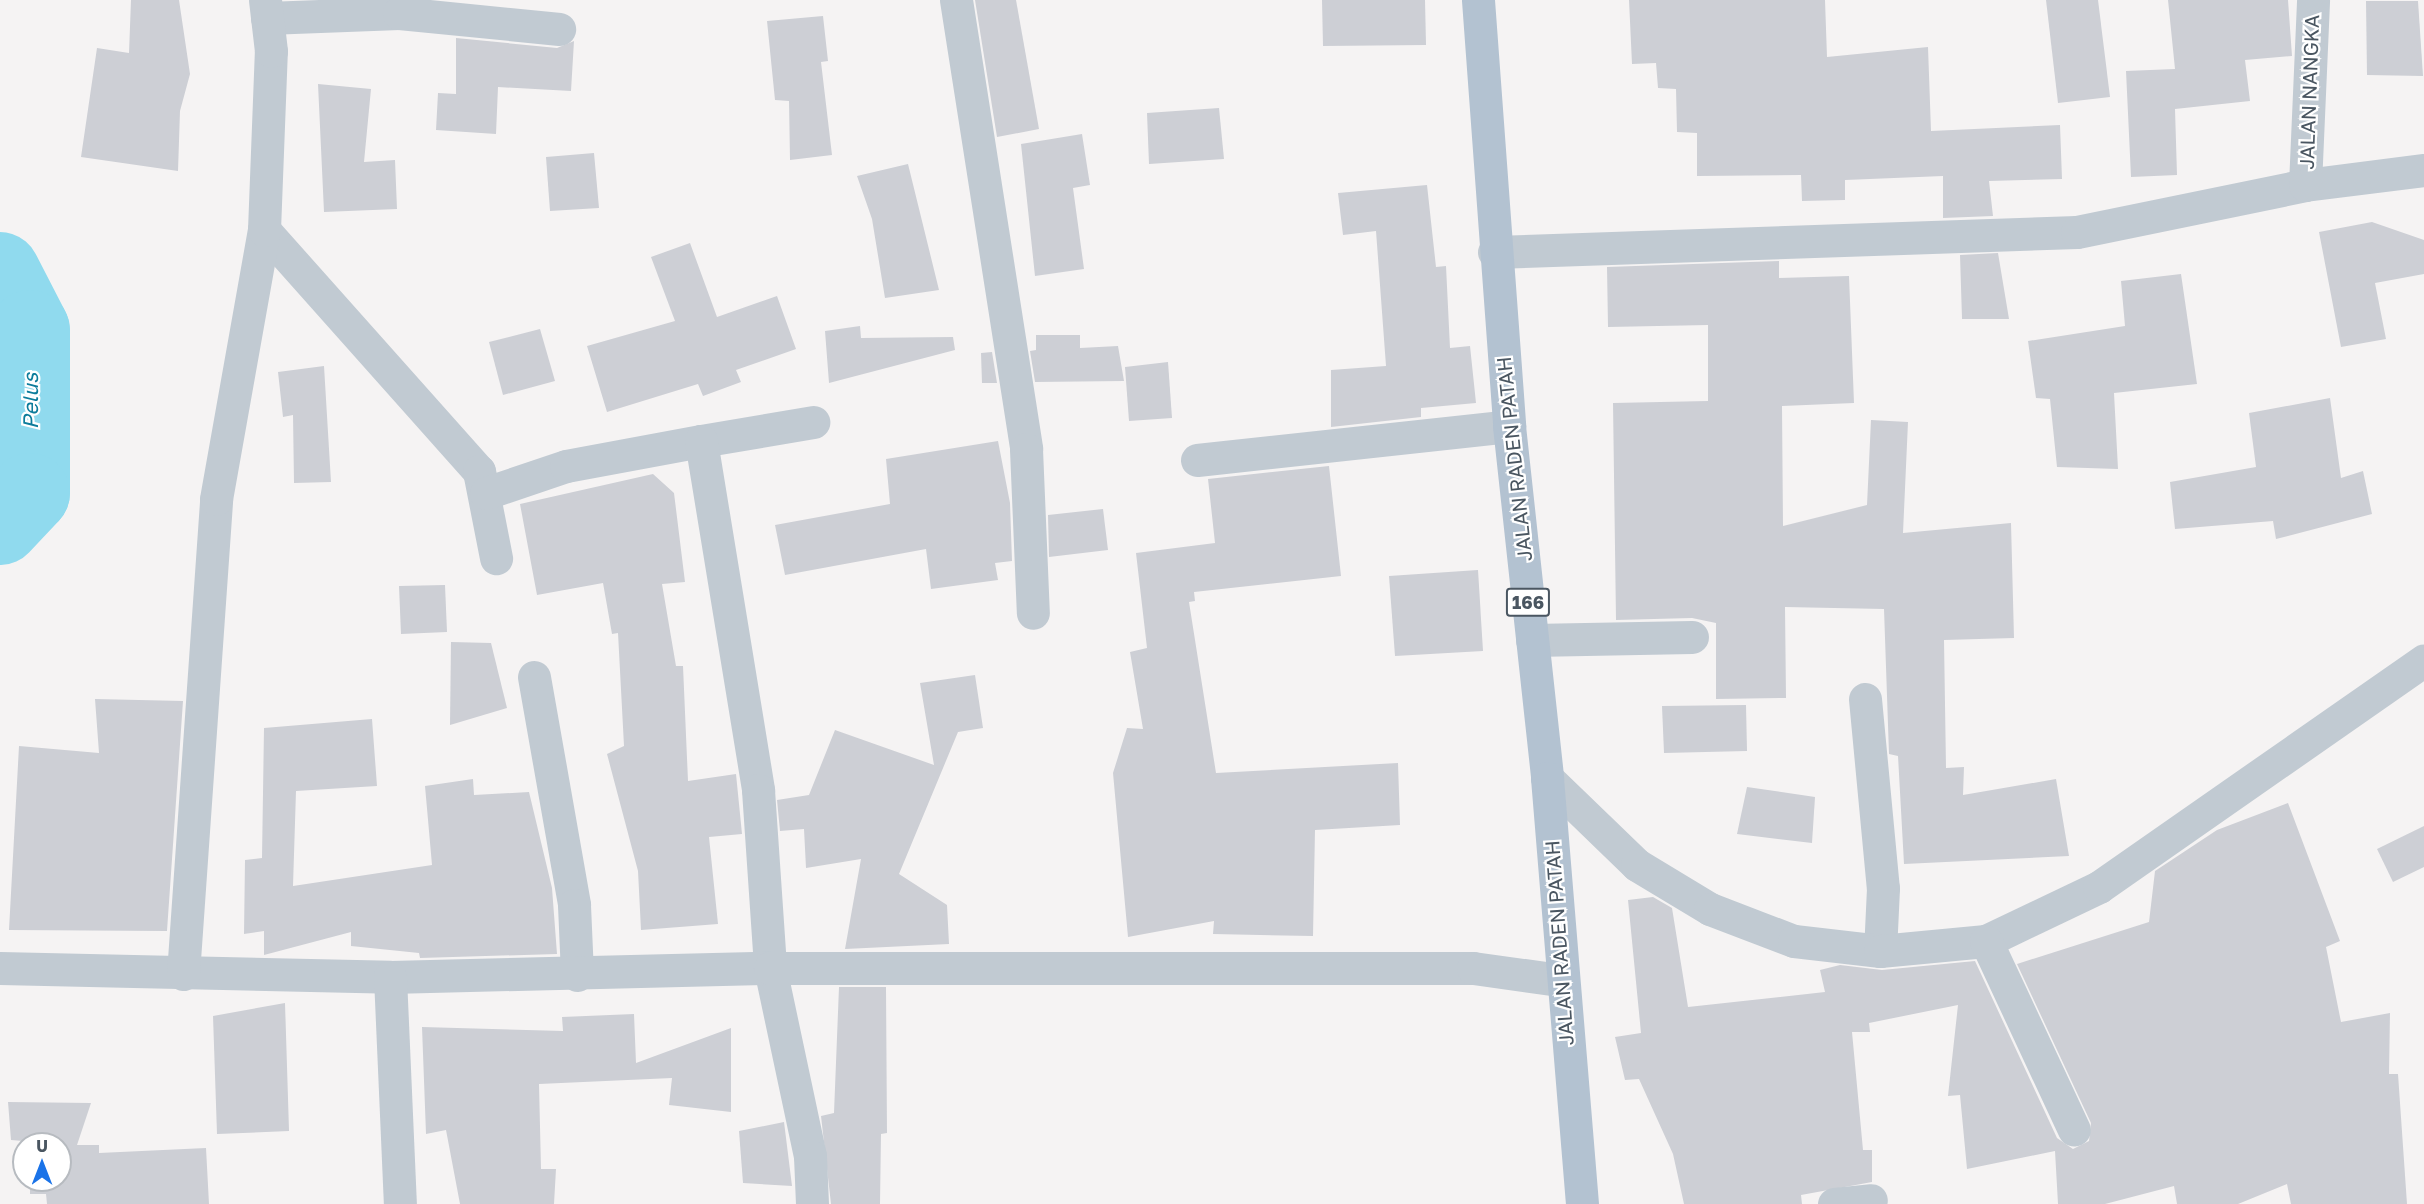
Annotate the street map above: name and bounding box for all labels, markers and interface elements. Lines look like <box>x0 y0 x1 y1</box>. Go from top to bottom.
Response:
street label: JALAN NANGKA <box>2294 14 2324 170</box>
street label: JALAN RADEN PATAH <box>1491 356 1537 562</box>
water label: Pelus <box>17 373 43 429</box>
road number: 166 <box>1506 587 1550 617</box>
street label: JALAN RADEN PATAH <box>1540 840 1578 1046</box>
north arrow <box>12 1132 72 1192</box>
text: U <box>36 1136 48 1156</box>

